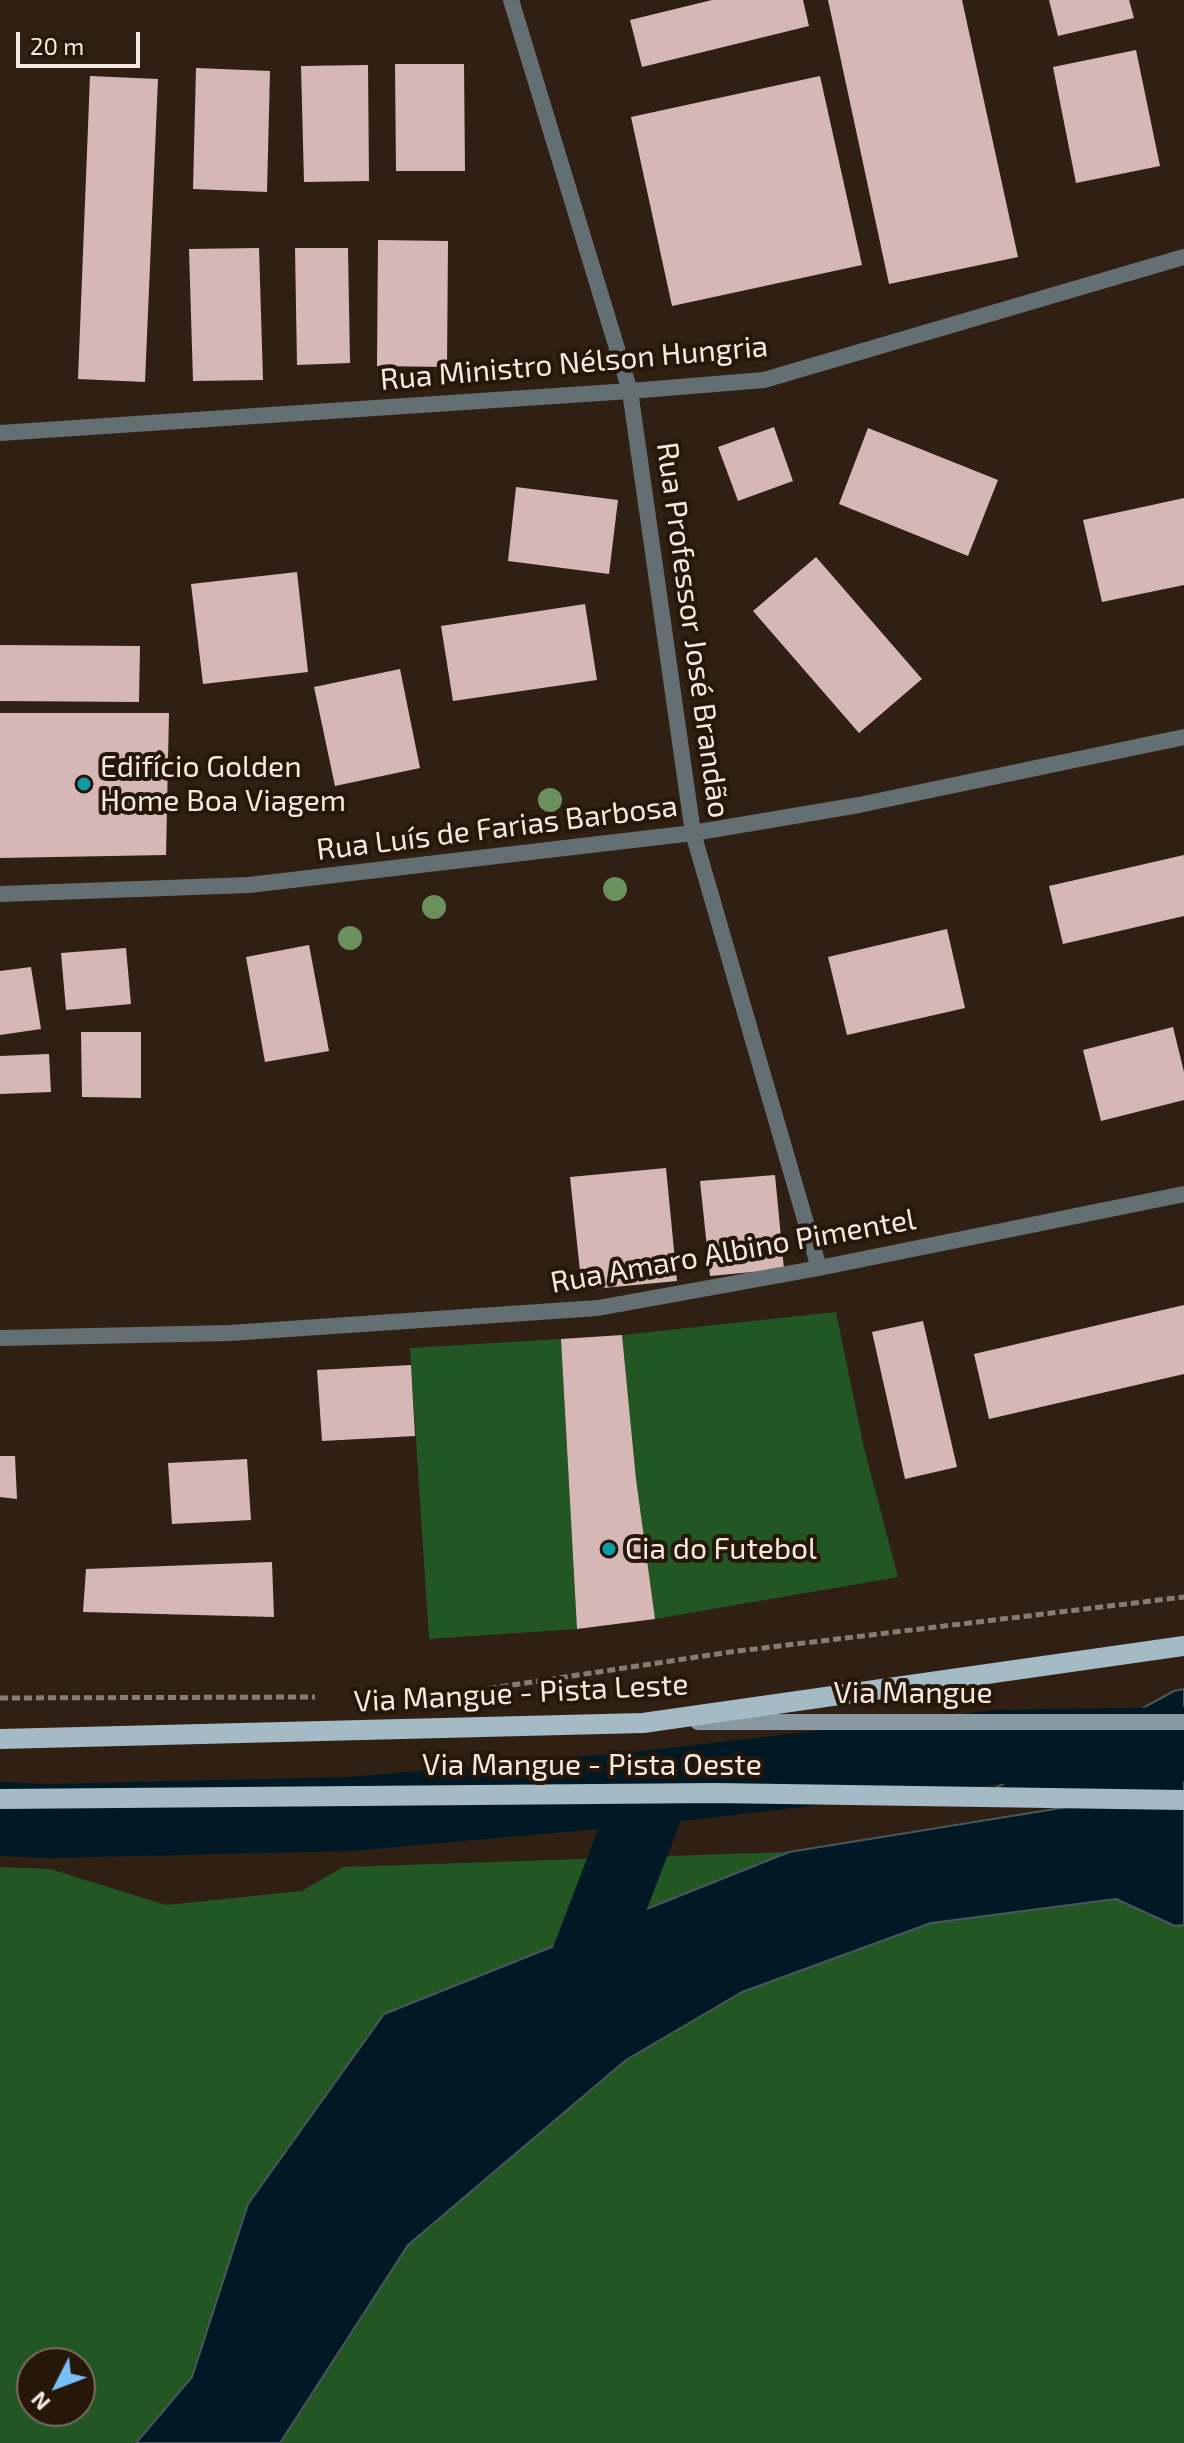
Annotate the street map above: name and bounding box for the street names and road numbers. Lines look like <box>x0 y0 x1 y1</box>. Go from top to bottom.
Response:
street label: Rua Ministro Nélson Hungria <box>379 328 769 398</box>
street label: Rua Professor José Brandão <box>649 440 737 820</box>
street label: Rua Luís de Farias Barbosa <box>314 788 680 868</box>
street label: Rua Amaro Albino Pimentel <box>548 1201 918 1301</box>
street label: Via Mangue - Pista Leste <box>353 1666 689 1720</box>
street label: Via Mangue <box>833 1675 993 1711</box>
street label: Via Mangue - Pista Oeste <box>422 1747 762 1783</box>

